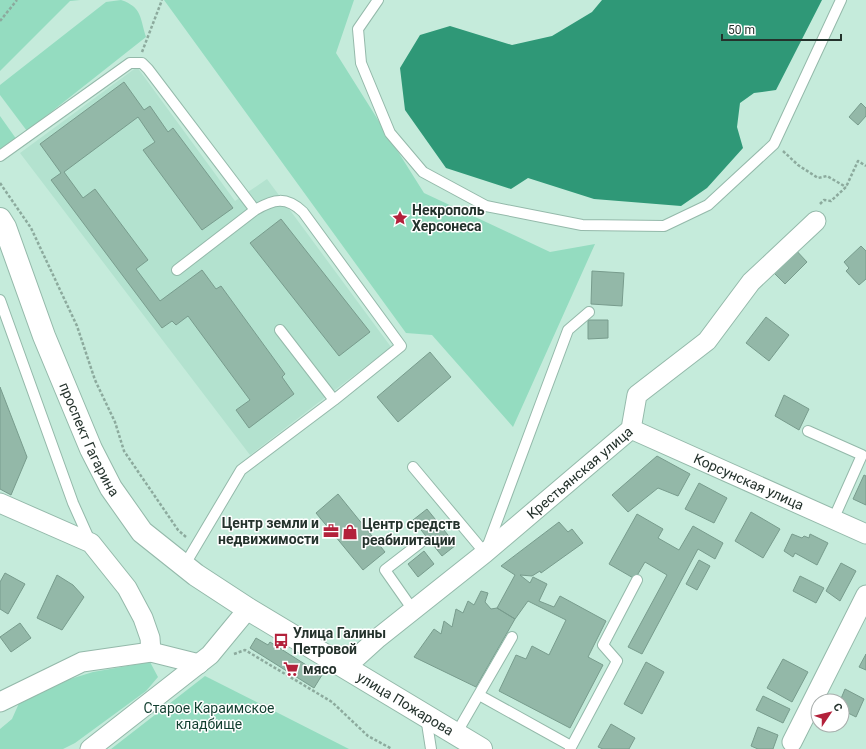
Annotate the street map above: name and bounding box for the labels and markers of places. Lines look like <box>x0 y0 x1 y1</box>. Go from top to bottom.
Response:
place label: Некрополь Херсонеса <box>412 202 485 234</box>
place icon: Некрополь Херсонеса <box>391 209 409 227</box>
place label: Центр земли и недвижимости <box>218 515 319 547</box>
place label: Центр средств реабилитации <box>362 516 461 548</box>
office icon: Центр земли и недвижимости <box>322 522 340 540</box>
shop icon: Центр средств реабилитации <box>341 523 359 541</box>
place label: Улица Галины Петровой <box>293 625 386 657</box>
bus stop icon: Улица Галины Петровой <box>272 632 290 650</box>
supermarket icon: мясо <box>282 660 300 678</box>
place label: мясо <box>303 661 337 677</box>

